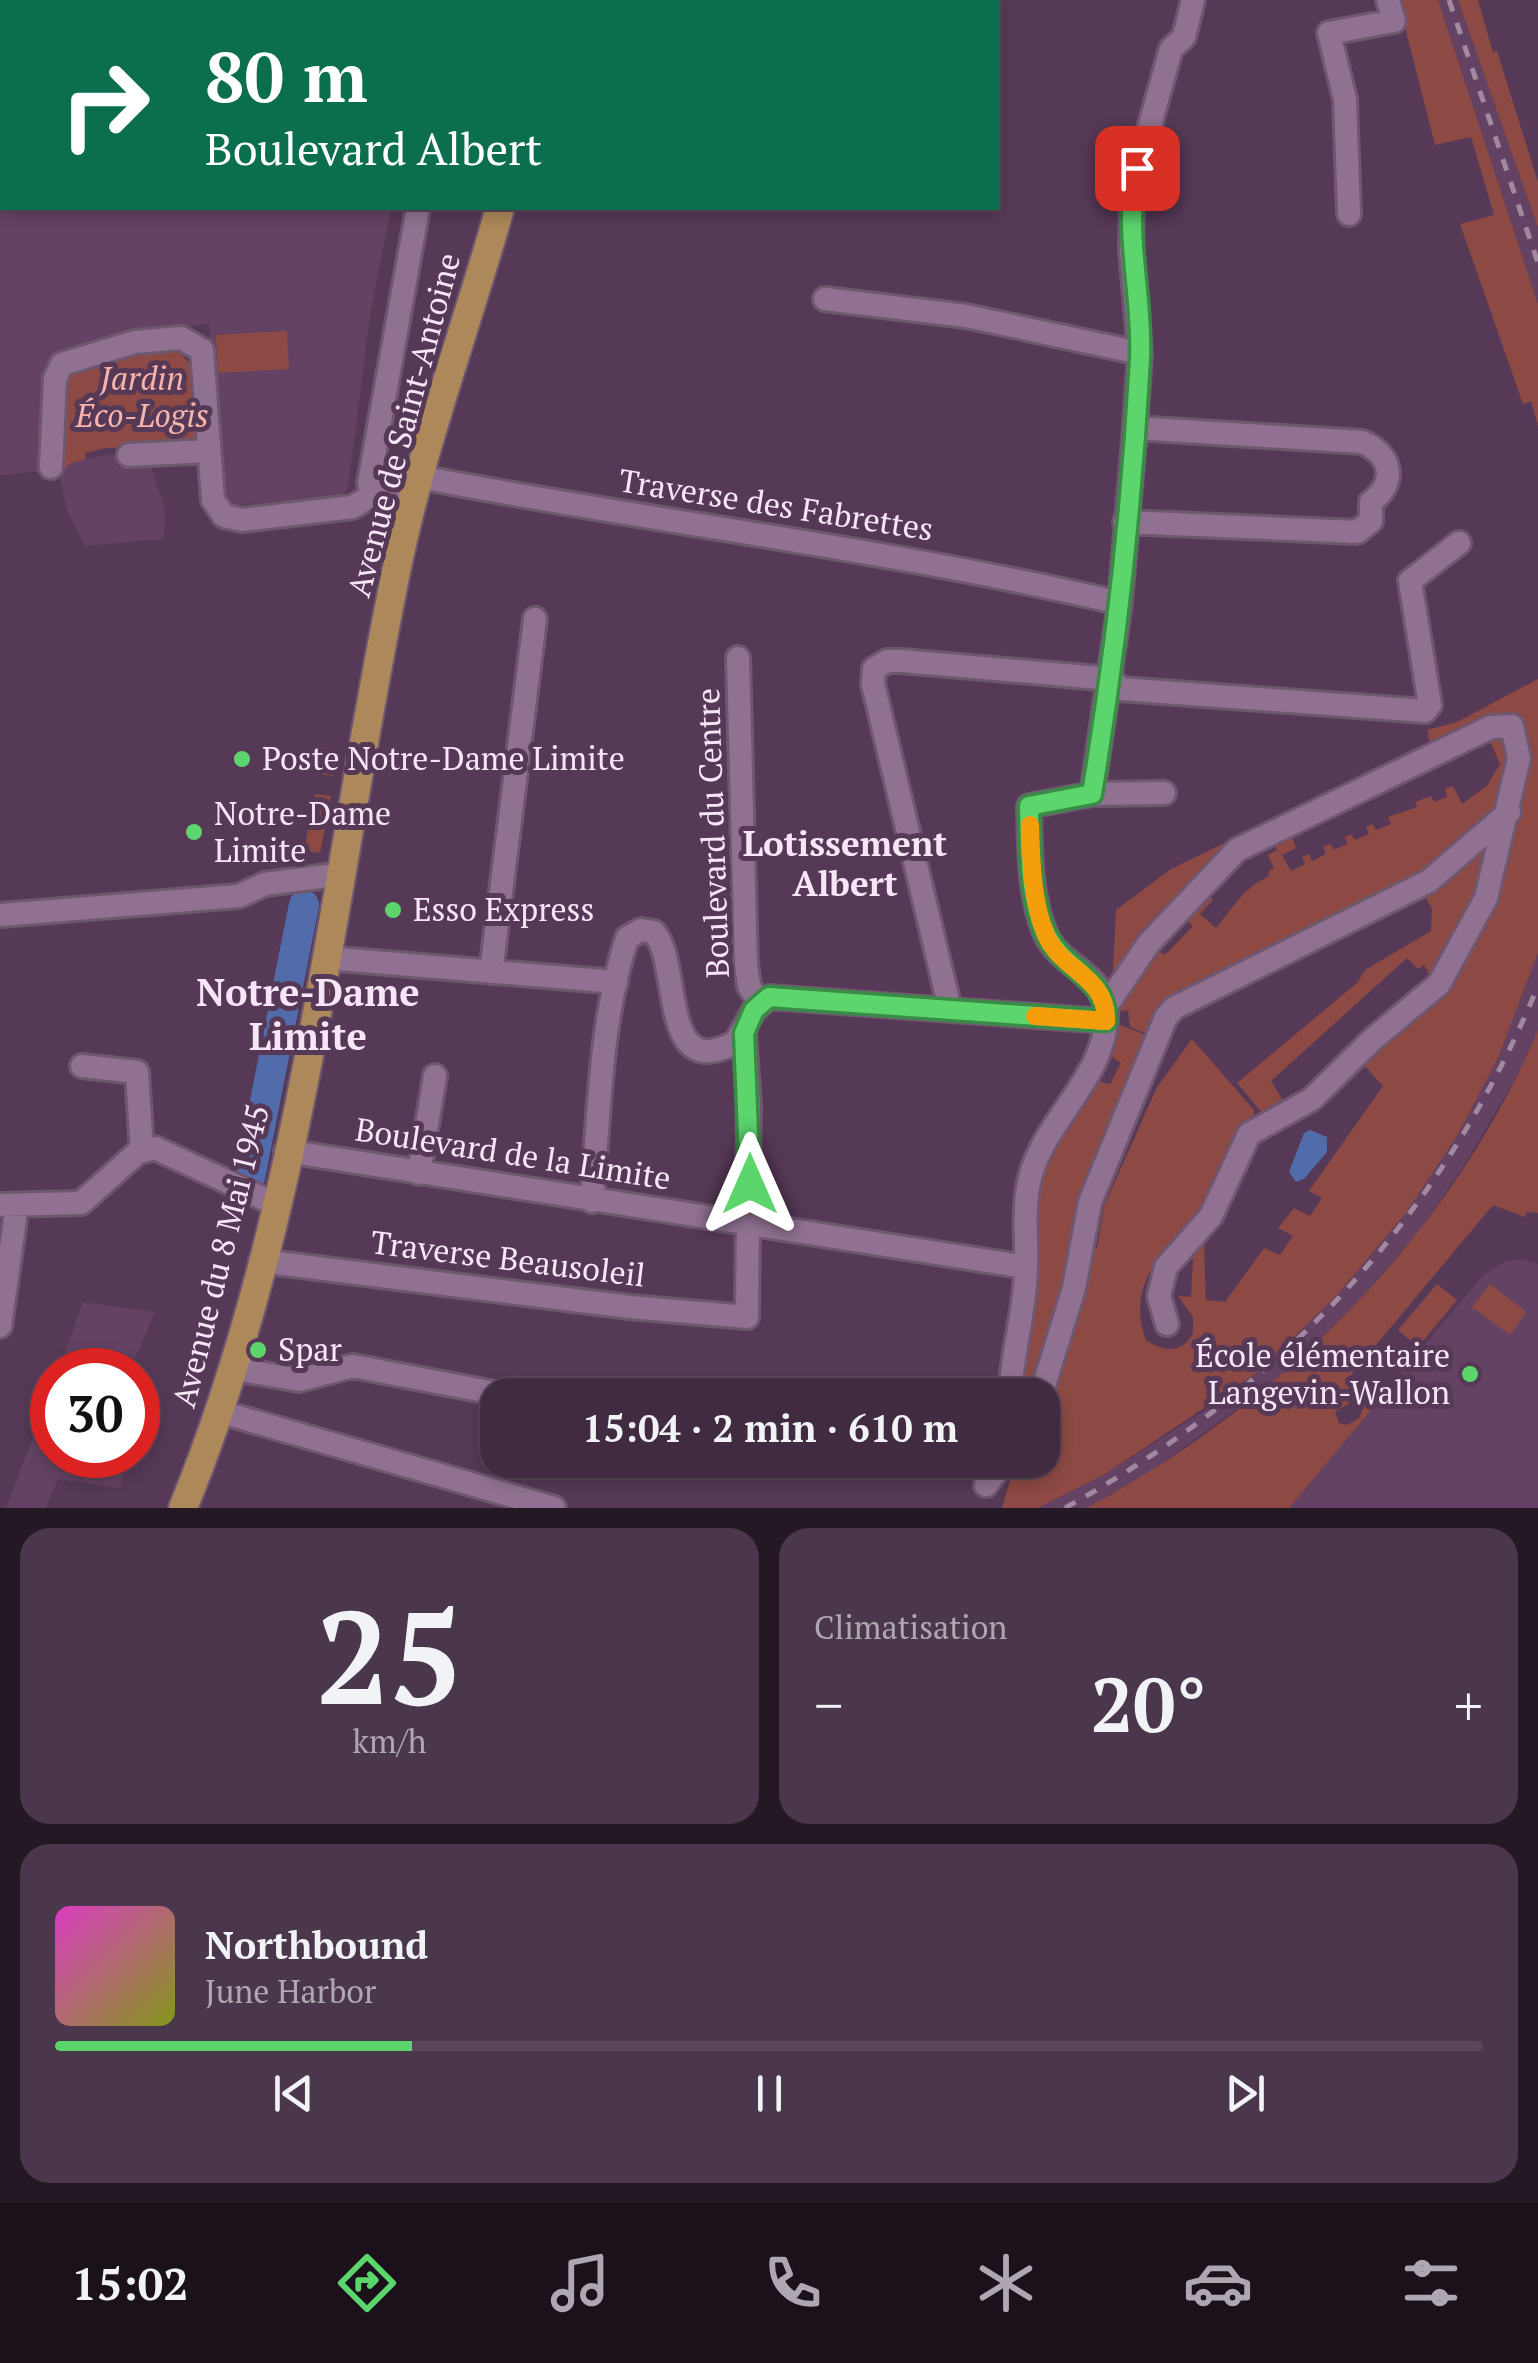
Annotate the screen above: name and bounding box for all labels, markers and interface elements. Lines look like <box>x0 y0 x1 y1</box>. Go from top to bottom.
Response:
text: 80 m <box>205 29 368 122</box>
icon: right <box>40 40 170 170</box>
text: Boulevard Albert <box>205 118 542 178</box>
pin <box>1095 126 1180 211</box>
icon: arrive <box>1110 141 1165 196</box>
street label: Avenue de Saint-Antoine <box>337 248 469 601</box>
park label: Jardin Éco-Logis <box>74 357 209 436</box>
street label: Traverse des Fabrettes <box>616 458 936 550</box>
street label: Boulevard du Centre <box>686 687 738 979</box>
place label: Poste Notre-Dame Limite <box>262 737 625 779</box>
marker: Poste Notre-Dame Limite <box>231 748 253 770</box>
place label: Notre-Dame Limite <box>214 792 391 871</box>
district label: Lotissement Albert <box>743 820 947 906</box>
marker: Notre-Dame Limite <box>183 821 205 843</box>
place label: Esso Express <box>413 888 594 930</box>
marker: Esso Express <box>382 899 404 921</box>
district label: Notre-Dame Limite <box>196 967 420 1061</box>
street label: Avenue du 8 Mai 1945 <box>162 1100 278 1412</box>
street label: Boulevard de la Limite <box>352 1107 674 1199</box>
position arrow <box>698 1132 802 1236</box>
street label: Traverse Beausoleil <box>369 1220 648 1296</box>
place label: Spar <box>278 1328 342 1370</box>
place label: École élémentaire Langevin-Wallon <box>1195 1334 1450 1413</box>
marker: Spar <box>247 1339 269 1361</box>
speed limit sign: 30 <box>30 1348 160 1478</box>
marker: École élémentaire Langevin-Wallon <box>1459 1363 1481 1385</box>
text: 15:04 · 2 min · 610 m <box>582 1403 958 1453</box>
text: 25 <box>316 1569 463 1741</box>
text: Climatisation <box>814 1606 1007 1648</box>
text: 20° <box>1091 1654 1206 1753</box>
text: − <box>814 1668 843 1741</box>
text: + <box>1454 1668 1483 1741</box>
text: km/h <box>353 1720 426 1762</box>
text: Northbound <box>205 1920 428 1970</box>
text: June Harbor <box>205 1970 376 2012</box>
icon: previous <box>266 2066 321 2121</box>
icon: pause <box>742 2066 797 2121</box>
icon: next <box>1218 2066 1273 2121</box>
icon: directions <box>332 2248 402 2318</box>
icon: music <box>545 2248 615 2318</box>
icon: phone <box>758 2248 828 2318</box>
icon: climate <box>971 2248 1041 2318</box>
icon: car <box>1183 2248 1253 2318</box>
icon: filters <box>1396 2248 1466 2318</box>
text: 15:02 <box>71 2253 189 2313</box>

